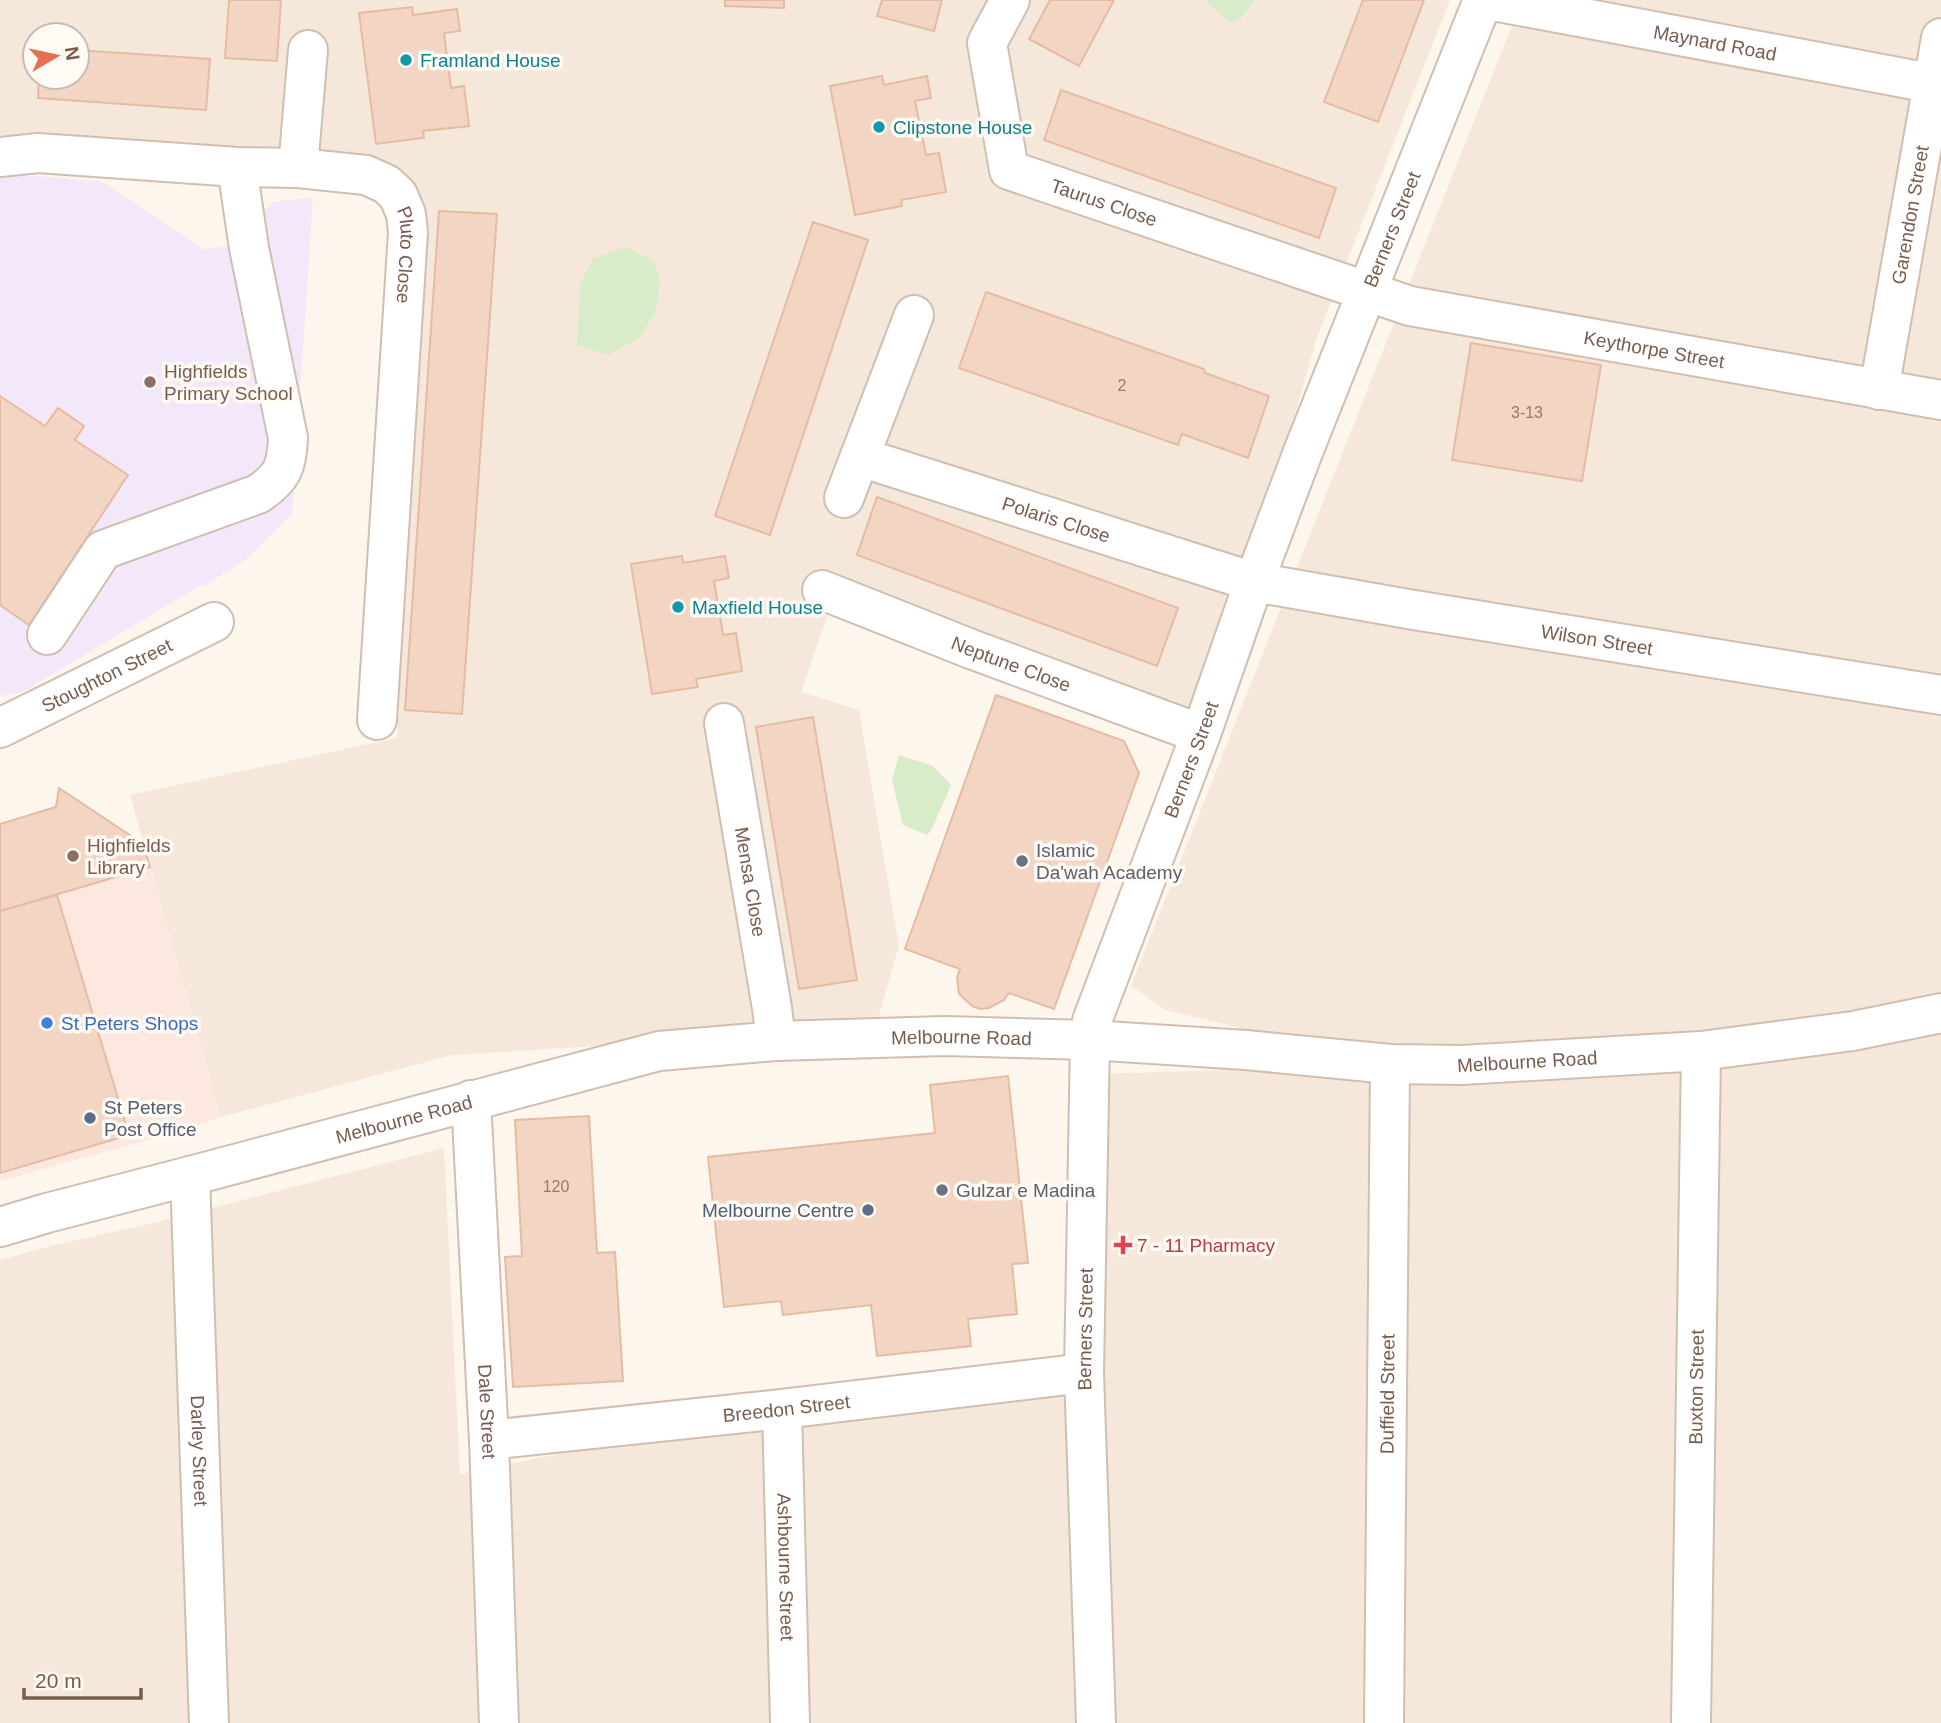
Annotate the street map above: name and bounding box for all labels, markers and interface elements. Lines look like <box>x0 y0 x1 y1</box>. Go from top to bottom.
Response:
north arrow <box>21 21 91 91</box>
street label: Maynard Road <box>1652 21 1778 64</box>
text: N <box>61 45 84 62</box>
place label: Framland House <box>420 50 560 71</box>
marker: Framland House <box>398 52 414 68</box>
place label: Clipstone House <box>893 117 1032 138</box>
marker: Clipstone House <box>871 119 887 135</box>
street label: Garendon Street <box>1887 143 1933 286</box>
street label: Berners Street <box>1359 168 1424 290</box>
street label: Taurus Close <box>1048 174 1160 230</box>
street label: Pluto Close <box>393 203 419 304</box>
street label: Keythorpe Street <box>1582 326 1727 372</box>
place label: Highfields Primary School <box>164 361 293 404</box>
marker: Highfields Primary School <box>142 374 158 390</box>
house number: 2 <box>1118 377 1127 394</box>
house number: 3-13 <box>1511 404 1543 421</box>
street label: Polaris Close <box>1000 492 1113 546</box>
place label: Maxfield House <box>692 597 823 618</box>
marker: Maxfield House <box>670 599 686 615</box>
street label: Wilson Street <box>1539 620 1655 659</box>
street label: Neptune Close <box>948 632 1074 695</box>
street label: Stoughton Street <box>38 634 176 716</box>
street label: Berners Street <box>1160 698 1222 821</box>
street label: Mensa Close <box>731 825 770 938</box>
place label: Highfields Library <box>87 835 170 878</box>
place label: Islamic Da'wah Academy <box>1036 840 1183 883</box>
marker: Highfields Library <box>65 848 81 864</box>
marker: Islamic Da'wah Academy <box>1014 853 1030 869</box>
place label: St Peters Shops <box>61 1013 198 1034</box>
marker: St Peters Shops <box>39 1015 55 1031</box>
street label: Melbourne Road <box>891 1025 1032 1049</box>
street label: Melbourne Road <box>1456 1047 1598 1076</box>
street label: Melbourne Road <box>333 1091 474 1147</box>
place label: St Peters Post Office <box>104 1097 197 1140</box>
marker: St Peters Post Office <box>82 1110 98 1126</box>
house number: 120 <box>543 1178 569 1195</box>
place label: Gulzar e Madina <box>956 1180 1096 1201</box>
marker: Gulzar e Madina <box>934 1182 950 1198</box>
place label: Melbourne Centre <box>702 1200 854 1221</box>
marker: Melbourne Centre <box>860 1202 876 1218</box>
place label: 7 - 11 Pharmacy <box>1137 1235 1275 1256</box>
marker: 7 - 11 Pharmacy <box>1115 1237 1131 1253</box>
street label: Berners Street <box>1073 1267 1096 1391</box>
street label: Buxton Street <box>1685 1329 1707 1445</box>
street label: Duffield Street <box>1376 1333 1398 1454</box>
street label: Dale Street <box>474 1364 500 1460</box>
street label: Breedon Street <box>722 1390 852 1426</box>
street label: Darley Street <box>187 1395 212 1507</box>
street label: Ashbourne Street <box>774 1493 798 1642</box>
scale bar <box>24 1656 142 1700</box>
text: 20 m <box>35 1669 82 1692</box>

